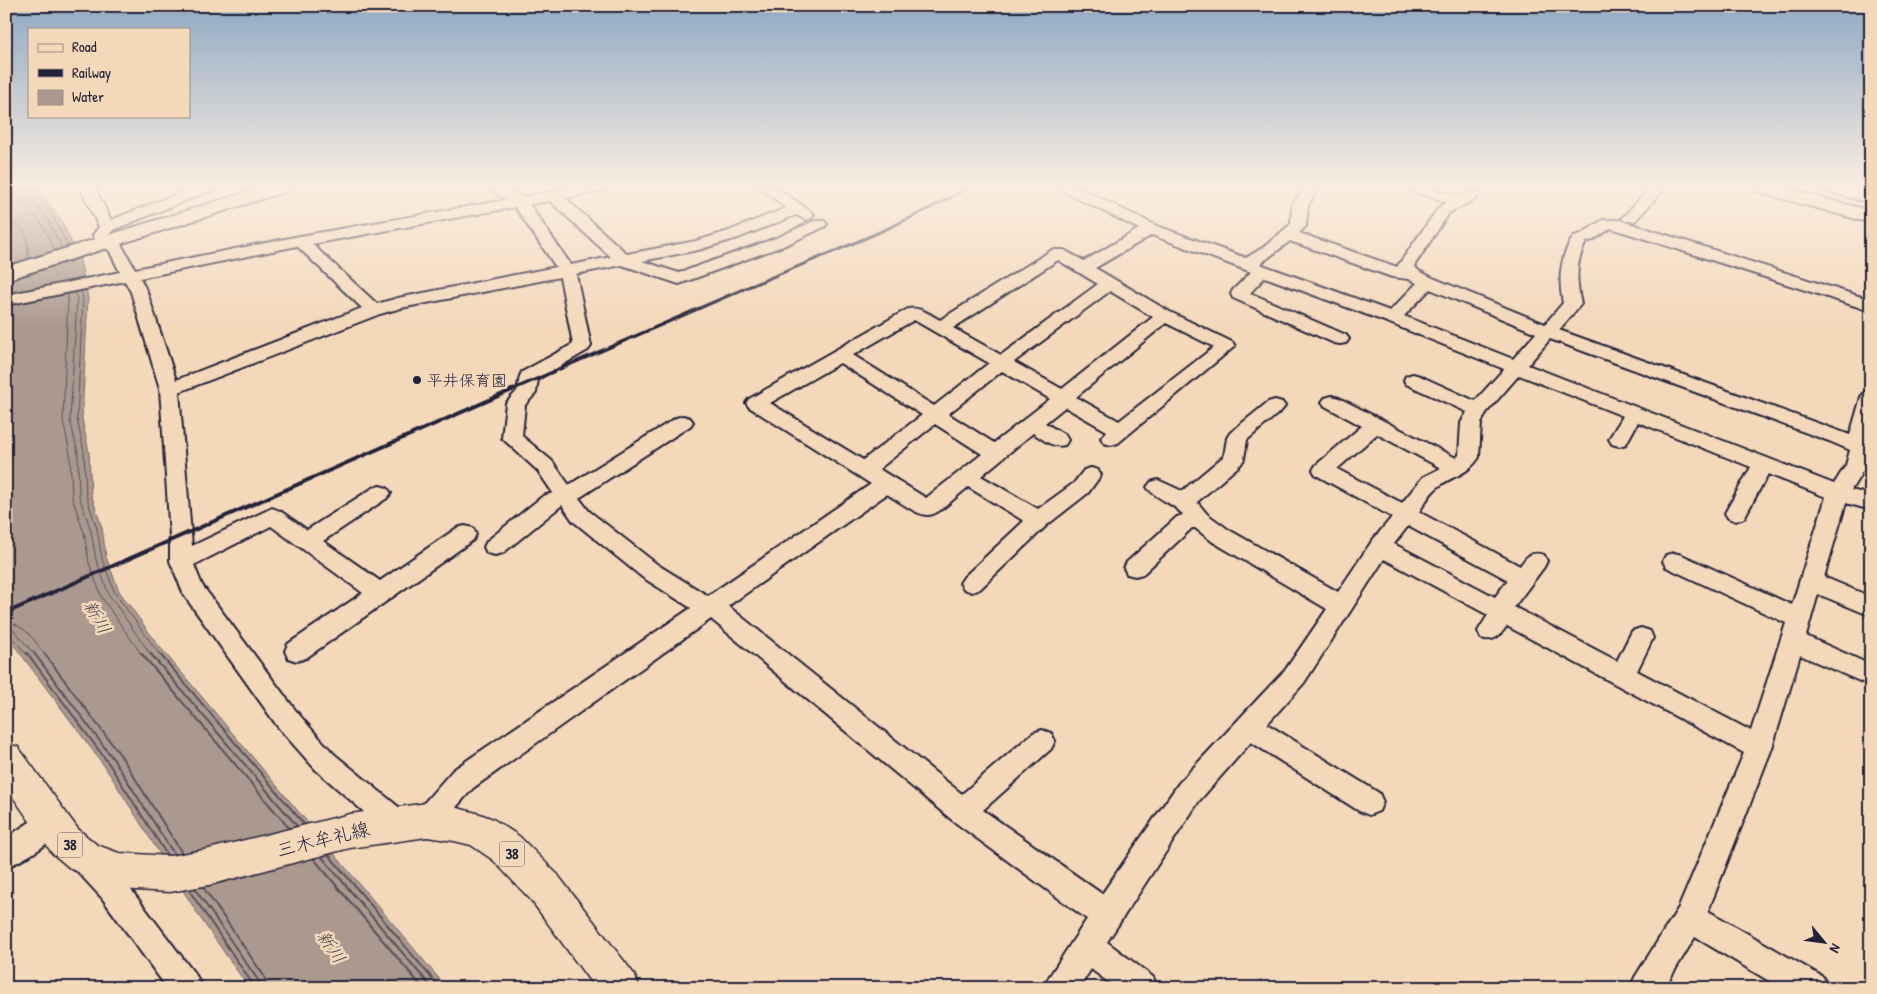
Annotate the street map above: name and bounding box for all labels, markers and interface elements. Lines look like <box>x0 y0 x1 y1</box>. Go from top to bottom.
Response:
legend <box>28 28 190 118</box>
text: Road <box>72 36 97 57</box>
text: Railway <box>72 62 111 83</box>
text: Water <box>72 86 104 107</box>
place label: 平井保育園 <box>427 369 507 391</box>
marker: 平井保育園 <box>411 374 423 386</box>
water label: 新川 <box>78 595 117 639</box>
street label: 三木牟礼線 <box>274 815 372 863</box>
road number: 38 <box>58 832 82 858</box>
road number: 38 <box>500 842 524 866</box>
north arrow <box>1800 916 1850 966</box>
water label: 新川 <box>311 925 352 969</box>
text: N <box>1825 941 1846 957</box>

